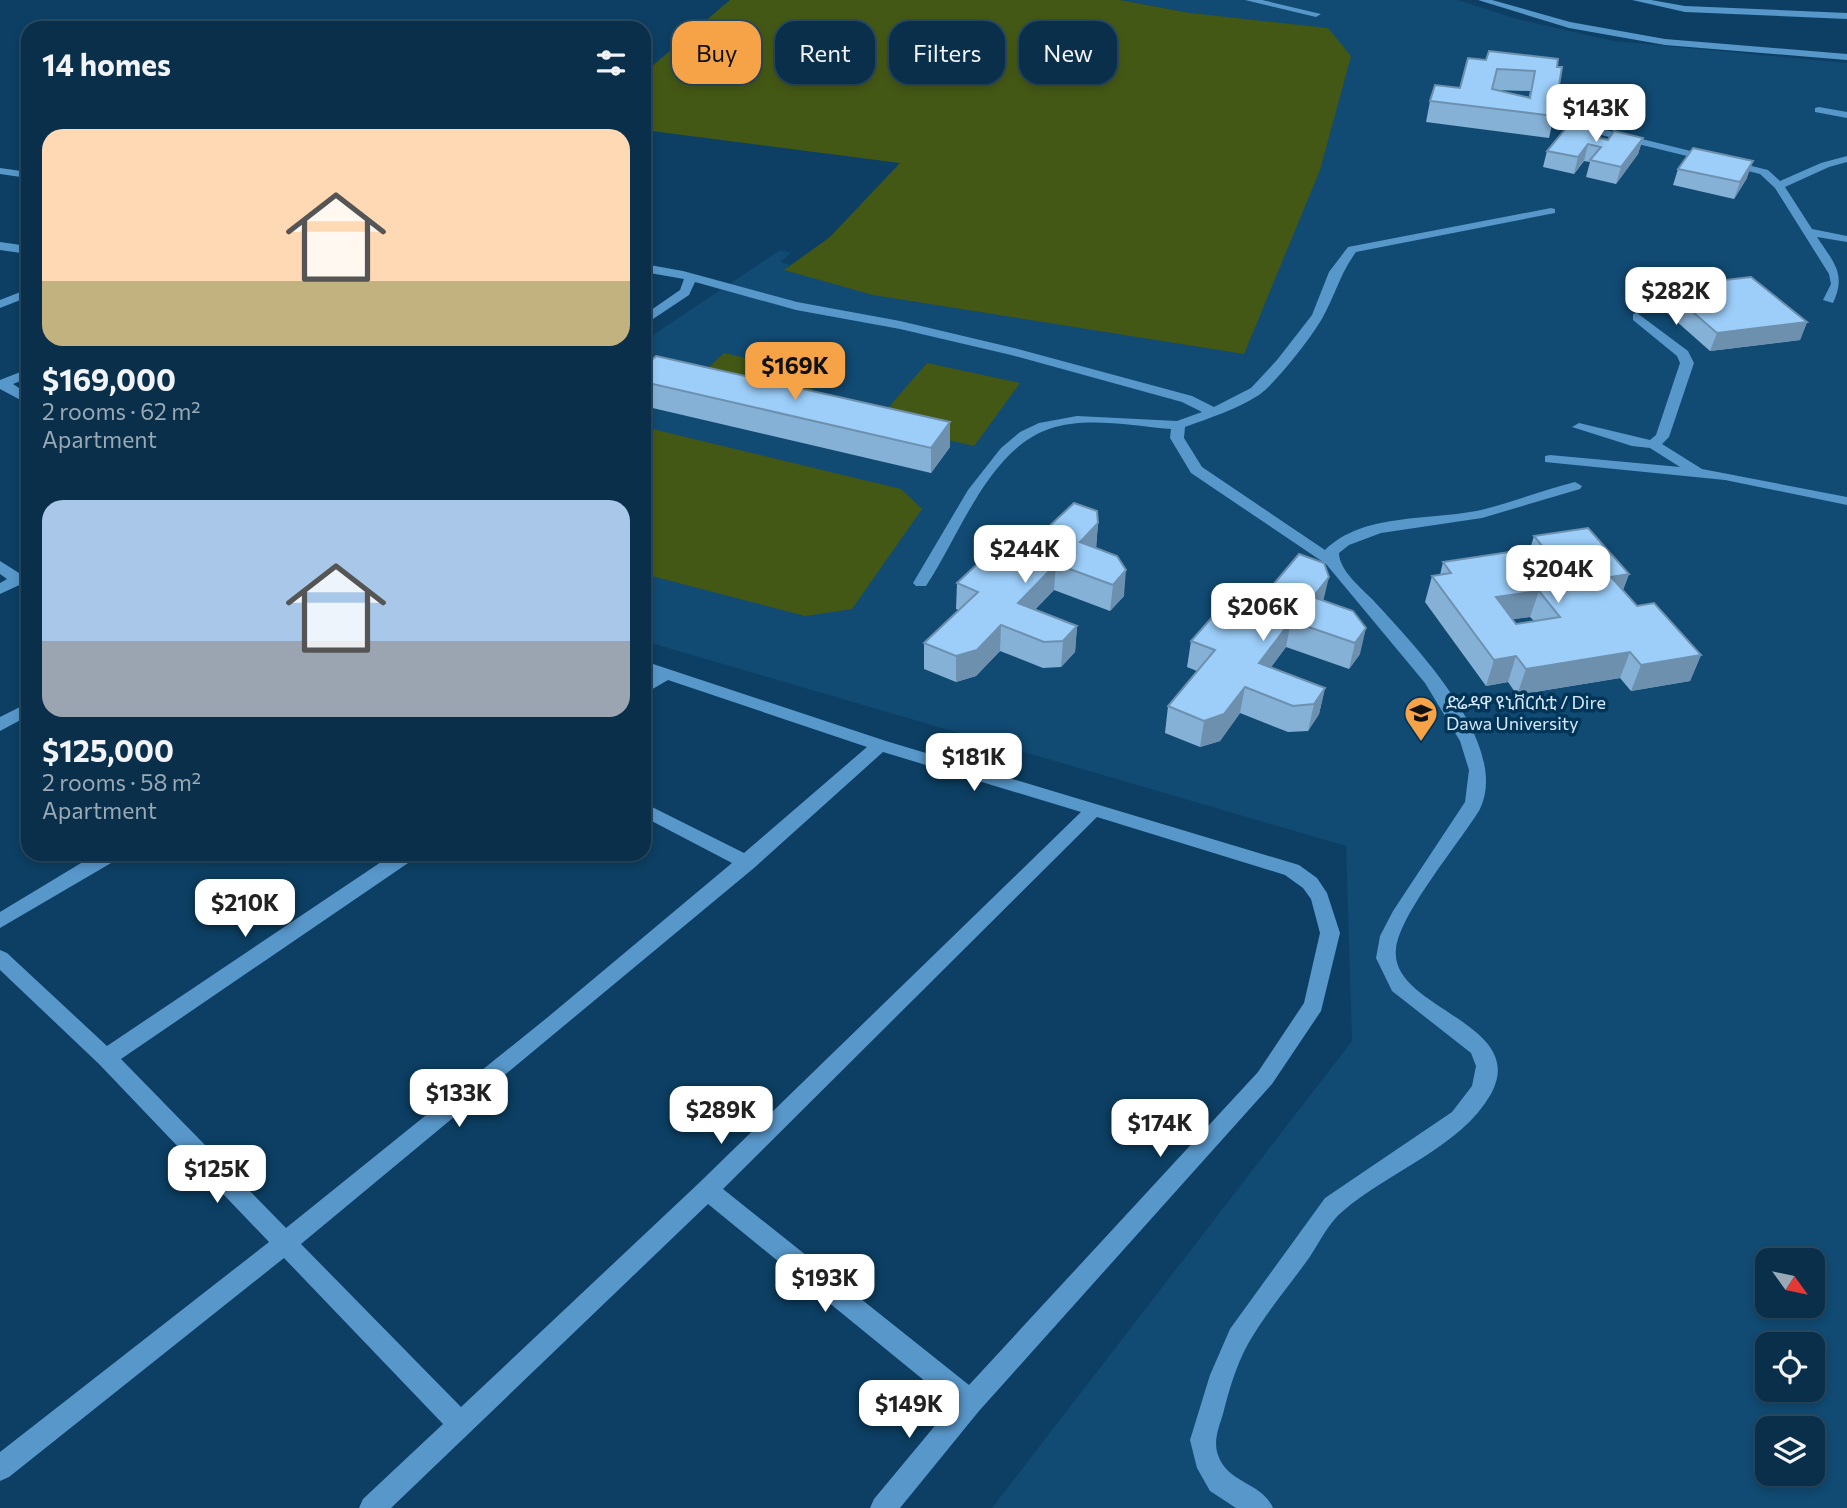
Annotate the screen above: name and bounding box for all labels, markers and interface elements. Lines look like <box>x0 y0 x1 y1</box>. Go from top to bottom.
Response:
chip: Buy <box>672 21 761 84</box>
chip: Rent <box>775 21 875 84</box>
chip: Filters <box>889 21 1005 84</box>
chip: New <box>1019 21 1117 84</box>
icon: filters <box>592 44 630 82</box>
text: 14 homes <box>42 45 171 82</box>
pin: $143K <box>1547 85 1645 144</box>
text: $143K <box>1562 93 1630 121</box>
icon: home <box>273 174 399 300</box>
pin: $282K <box>1627 268 1725 327</box>
text: $282K <box>1641 276 1711 304</box>
pin: $169K <box>746 342 844 402</box>
text: $169K <box>761 351 829 379</box>
text: $169,000 <box>42 360 176 397</box>
text: 2 rooms · 62 m² <box>42 397 201 425</box>
text: Apartment <box>42 425 157 453</box>
pin: $244K <box>976 526 1074 585</box>
text: $244K <box>990 534 1060 562</box>
icon: home <box>273 545 399 671</box>
pin: $204K <box>1509 546 1607 605</box>
text: $204K <box>1522 554 1594 582</box>
pin: $206K <box>1214 584 1312 643</box>
text: $206K <box>1227 592 1299 620</box>
place label: ድሬዳዋ ዩኒቨርሲቲ / Dire Dawa University <box>1446 691 1606 734</box>
school or university icon: ድሬዳዋ ዩኒቨርሲቲ / Dire Dawa University <box>1402 694 1440 743</box>
text: $125,000 <box>42 731 174 768</box>
pin: $181K <box>925 734 1023 793</box>
text: $181K <box>942 742 1006 770</box>
text: 2 rooms · 58 m² <box>42 768 201 796</box>
text: Apartment <box>42 796 157 824</box>
pin: $210K <box>196 880 294 939</box>
text: $210K <box>211 888 279 916</box>
pin: $133K <box>410 1070 508 1129</box>
text: $133K <box>426 1078 492 1106</box>
pin: $289K <box>672 1086 770 1146</box>
text: $289K <box>686 1095 756 1123</box>
pin: $174K <box>1111 1100 1209 1159</box>
text: $174K <box>1127 1108 1193 1136</box>
pin: $125K <box>168 1146 266 1205</box>
text: $125K <box>184 1154 250 1182</box>
north arrow <box>1755 1248 1825 1318</box>
map controls <box>1755 1248 1825 1486</box>
pin: $193K <box>776 1254 874 1314</box>
text: $193K <box>791 1263 859 1291</box>
button: locate <box>1755 1332 1825 1402</box>
pin: $149K <box>860 1380 958 1440</box>
text: $149K <box>875 1389 943 1417</box>
button: layers <box>1755 1416 1825 1486</box>

